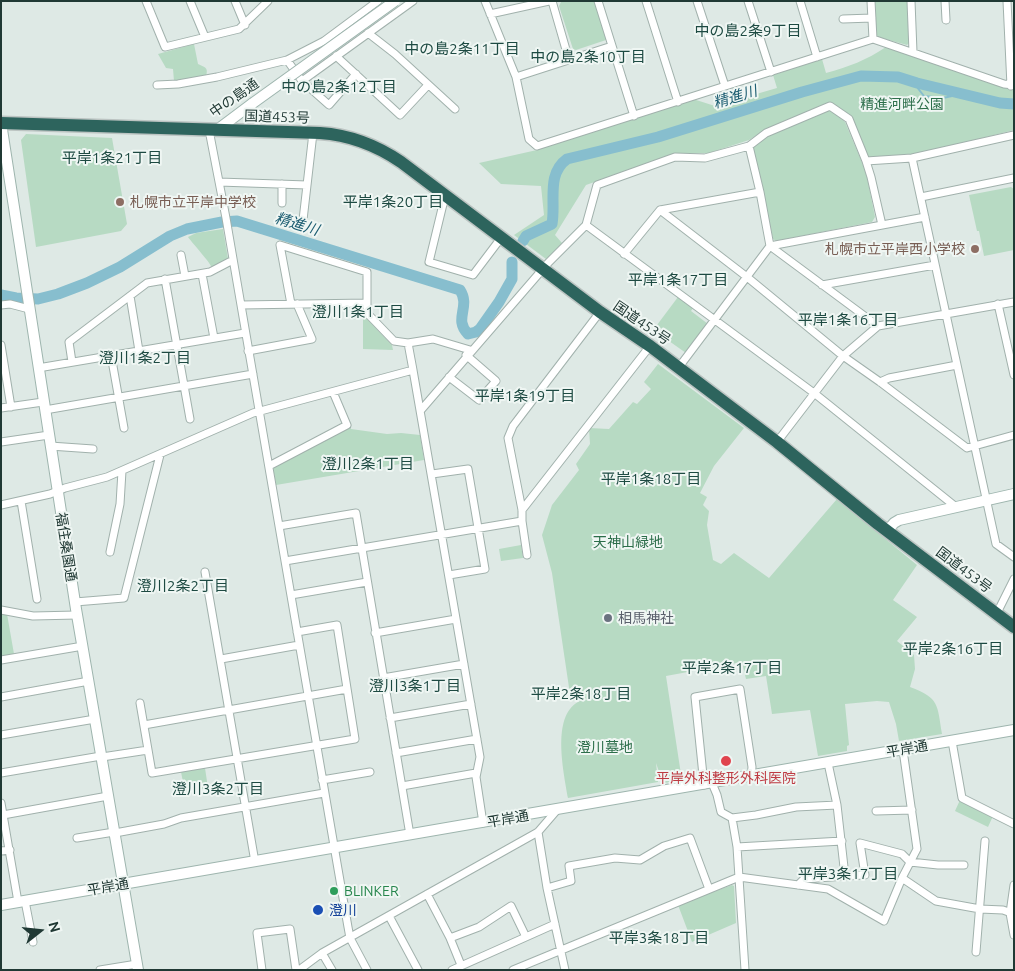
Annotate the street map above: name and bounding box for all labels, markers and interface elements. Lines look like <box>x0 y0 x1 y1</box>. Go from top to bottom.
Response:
district label: 中の島2条9丁目 <box>695 22 801 40</box>
district label: 中の島2条11丁目 <box>404 40 520 58</box>
district label: 中の島2条10丁目 <box>530 48 646 66</box>
street label: 中の島通 <box>206 75 262 121</box>
district label: 中の島2条12丁目 <box>281 78 397 96</box>
water label: 精進川 <box>711 82 759 112</box>
park label: 精進河畔公園 <box>860 96 944 112</box>
street label: 国道453号 <box>244 107 310 127</box>
district label: 平岸1条21丁目 <box>62 149 162 167</box>
district label: 平岸1条20丁目 <box>343 193 443 211</box>
place label: 札幌市立平岸中学校 <box>130 194 256 210</box>
marker: 札幌市立平岸中学校 <box>114 196 126 208</box>
water label: 精進川 <box>273 209 321 239</box>
place label: 札幌市立平岸西小学校 <box>825 241 965 257</box>
marker: 札幌市立平岸西小学校 <box>969 243 981 255</box>
district label: 平岸1条17丁目 <box>628 271 728 289</box>
street label: 国道453号 <box>610 298 674 348</box>
district label: 澄川1条1丁目 <box>312 303 404 321</box>
district label: 平岸1条16丁目 <box>798 311 898 329</box>
district label: 澄川1条2丁目 <box>99 349 191 367</box>
district label: 平岸1条19丁目 <box>475 387 575 405</box>
district label: 澄川2条1丁目 <box>322 455 414 473</box>
district label: 平岸1条18丁目 <box>601 470 701 488</box>
street label: 福住桑園通 <box>52 511 80 583</box>
park label: 天神山緑地 <box>593 534 663 550</box>
street label: 国道453号 <box>933 544 995 596</box>
district label: 澄川2条2丁目 <box>137 577 229 595</box>
place label: 相馬神社 <box>618 610 674 626</box>
marker: 相馬神社 <box>602 612 614 624</box>
district label: 平岸2条16丁目 <box>903 640 1003 658</box>
district label: 平岸2条17丁目 <box>682 659 782 677</box>
district label: 澄川3条1丁目 <box>369 677 461 695</box>
district label: 平岸2条18丁目 <box>531 685 631 703</box>
street label: 平岸通 <box>885 737 929 761</box>
park label: 澄川墓地 <box>577 739 633 755</box>
marker: 平岸外科整形外科医院 <box>719 754 733 768</box>
place label: 平岸外科整形外科医院 <box>656 770 796 786</box>
district label: 澄川3条2丁目 <box>172 780 264 798</box>
street label: 平岸通 <box>486 807 530 831</box>
district label: 平岸3条17丁目 <box>798 865 898 883</box>
street label: 平岸通 <box>86 875 130 899</box>
place label: BLINKER <box>344 883 399 899</box>
marker: BLINKER <box>328 885 340 897</box>
place label: 澄川 <box>329 902 357 918</box>
marker: 澄川 <box>311 903 325 917</box>
north arrow <box>15 906 65 956</box>
text: N <box>45 920 64 934</box>
district label: 平岸3条18丁目 <box>609 929 709 947</box>

